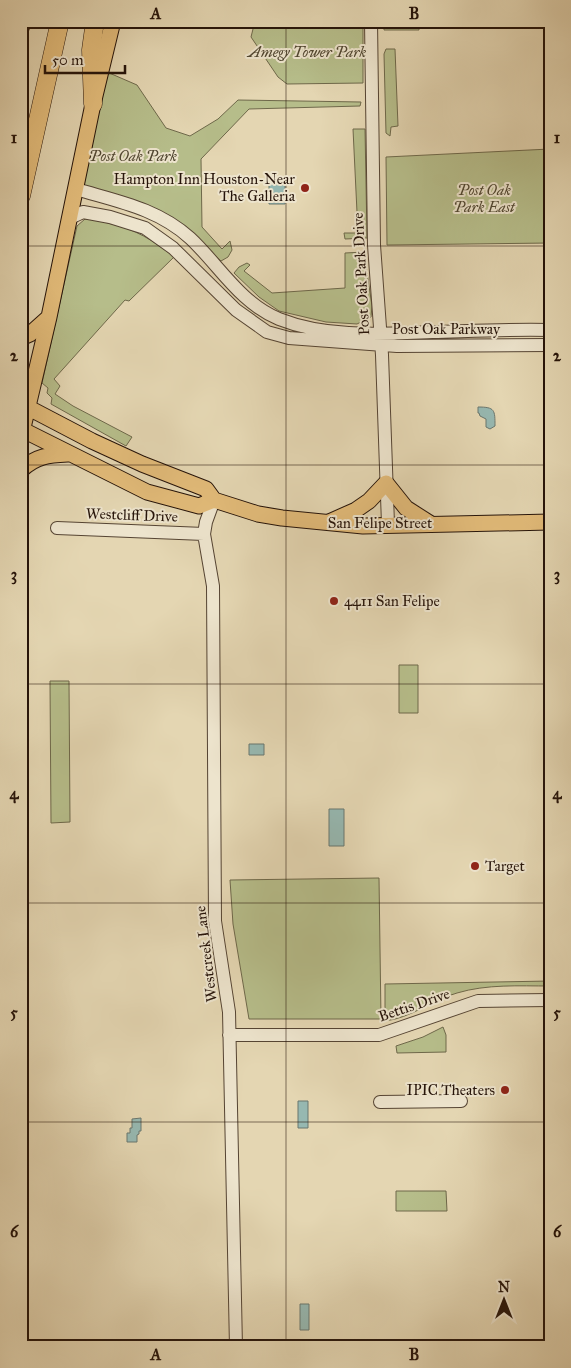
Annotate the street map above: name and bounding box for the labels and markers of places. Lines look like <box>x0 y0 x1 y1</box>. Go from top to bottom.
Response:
place label: Hampton Inn Houston-Near The Galleria <box>113 170 296 205</box>
marker: Hampton Inn Houston-Near The Galleria <box>299 182 311 194</box>
place label: 4411 San Felipe <box>344 592 440 610</box>
marker: 4411 San Felipe <box>328 595 340 607</box>
place label: Target <box>485 857 526 875</box>
marker: Target <box>469 860 481 872</box>
place label: IPIC Theaters <box>406 1081 495 1099</box>
marker: IPIC Theaters <box>499 1084 511 1096</box>

